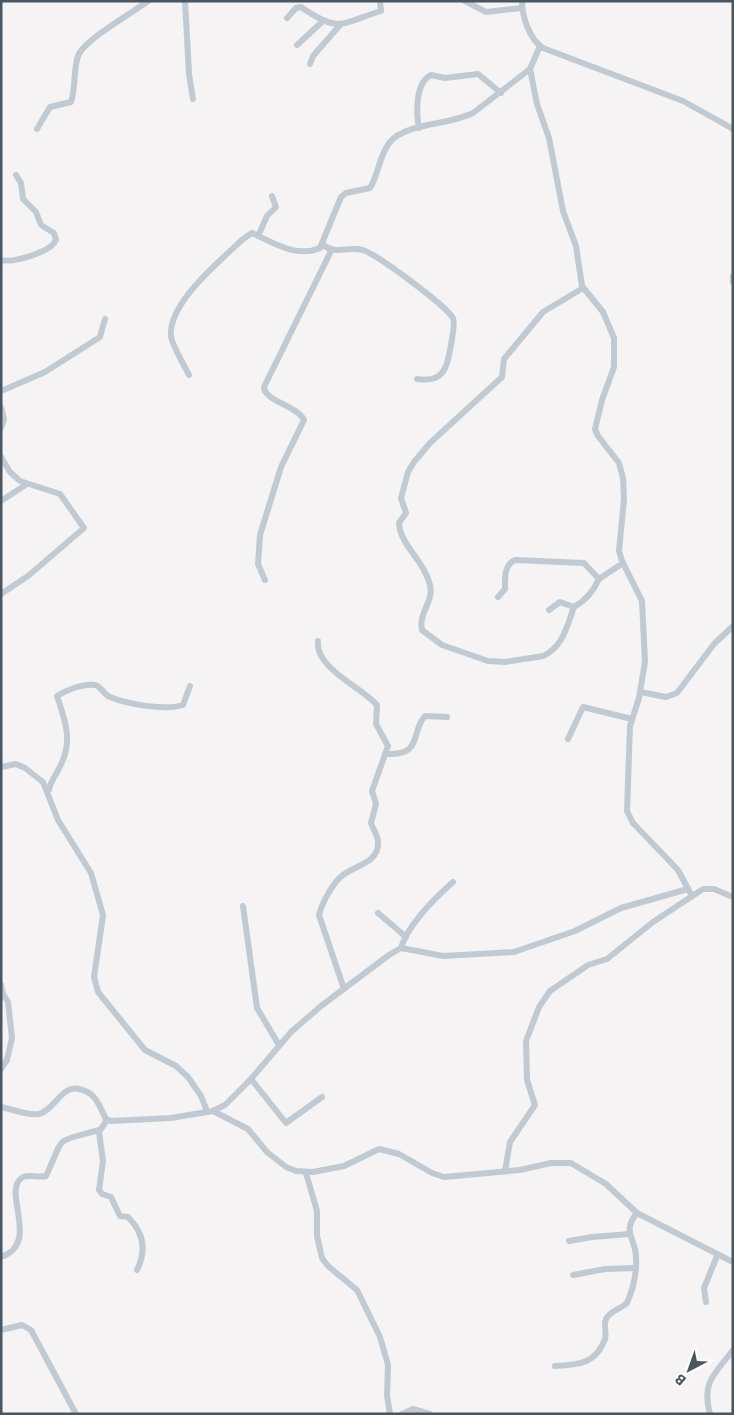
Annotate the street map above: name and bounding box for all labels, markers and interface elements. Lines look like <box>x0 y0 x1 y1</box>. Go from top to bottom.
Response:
north arrow <box>664 1345 714 1395</box>
text: B <box>670 1370 690 1390</box>

